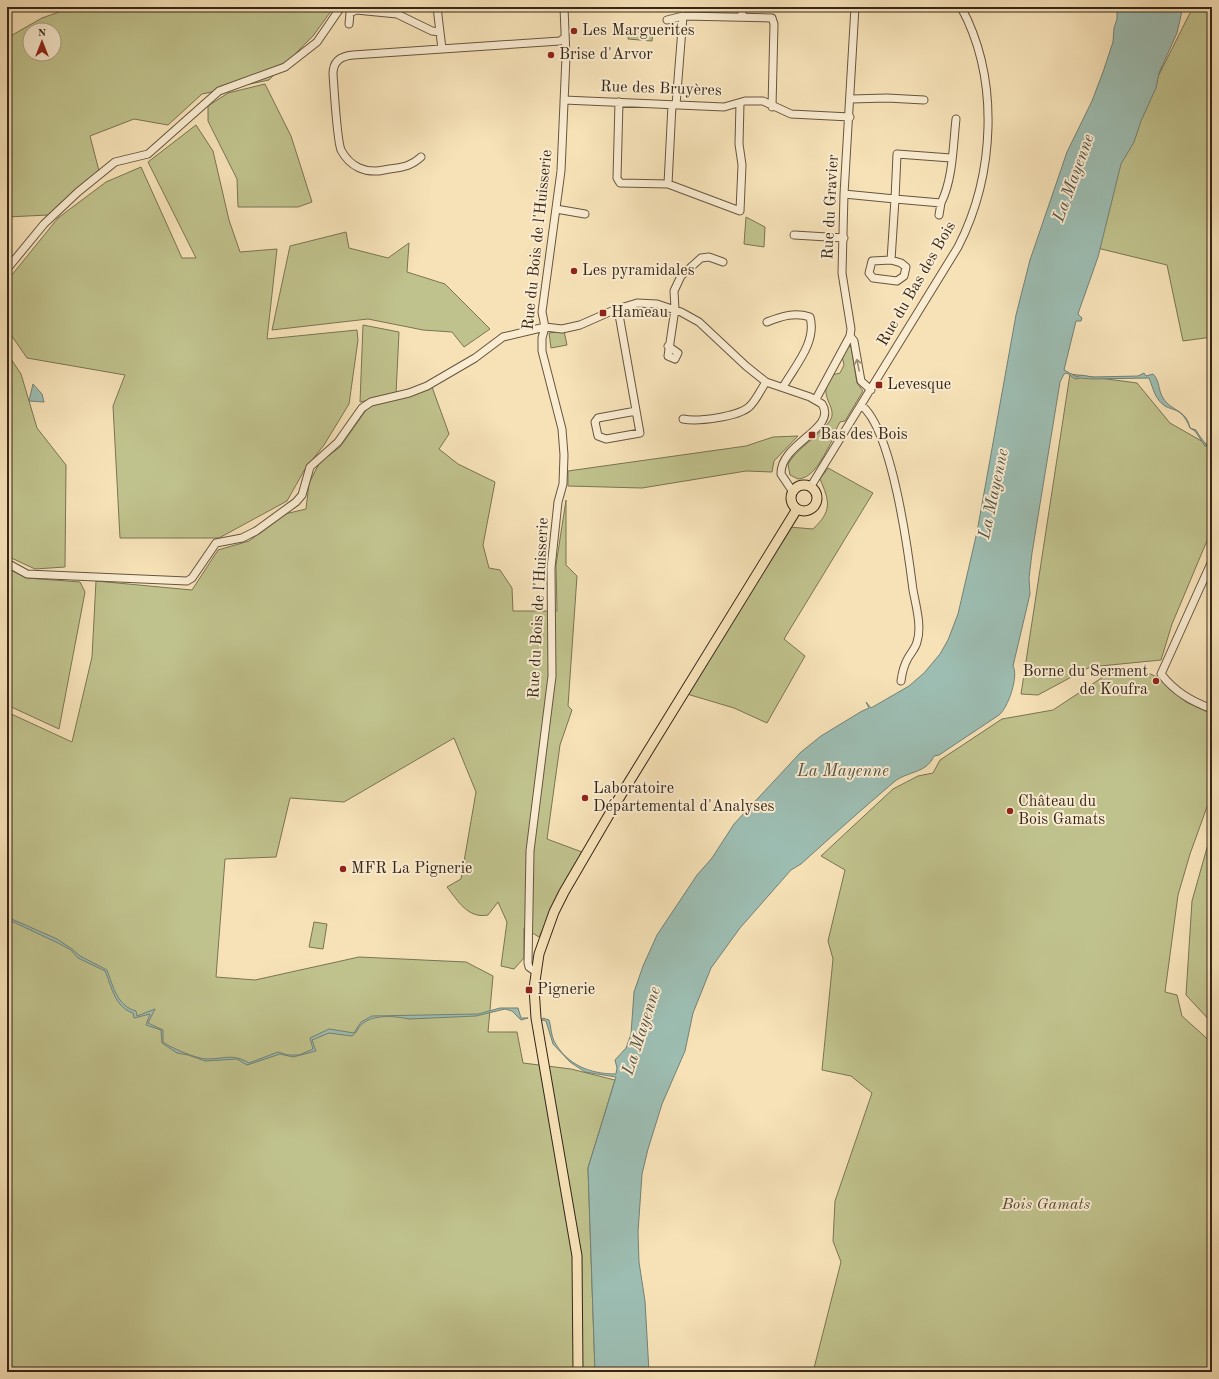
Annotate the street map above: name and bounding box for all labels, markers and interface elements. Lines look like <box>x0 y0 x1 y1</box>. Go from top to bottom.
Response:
north arrow <box>22 22 62 62</box>
place label: Les Marguerites <box>582 23 695 39</box>
marker: Les Marguerites <box>569 26 579 36</box>
text: N <box>38 28 47 39</box>
place label: Brise d'Arvor <box>559 47 653 63</box>
marker: Brise d'Arvor <box>546 50 556 60</box>
street label: Rue des Bruyères <box>600 79 722 99</box>
water label: La Mayenne <box>1050 132 1098 225</box>
street label: Rue du Bois de l'Huisserie <box>521 149 555 331</box>
street label: Rue du Gravier <box>820 154 842 260</box>
street label: Rue du Bas des Bois <box>875 219 959 349</box>
place label: Les pyramidales <box>582 263 695 279</box>
marker: Les pyramidales <box>569 266 579 276</box>
place label: Hameau <box>611 305 668 321</box>
marker: Hameau <box>598 308 608 318</box>
one-way arrow <box>854 358 862 371</box>
place label: Levesque <box>887 377 951 393</box>
marker: Levesque <box>874 380 884 390</box>
place label: Bas des Bois <box>820 427 908 443</box>
marker: Bas des Bois <box>807 430 817 440</box>
water label: La Mayenne <box>976 447 1012 542</box>
street label: Rue du Bois de l'Huisserie <box>526 517 552 699</box>
place label: Borne du Serment de Koufra <box>1022 664 1148 698</box>
marker: Borne du Serment de Koufra <box>1151 676 1161 686</box>
water label: La Mayenne <box>796 763 889 780</box>
place label: Laboratoire Départemental d'Analyses <box>593 781 775 815</box>
marker: Laboratoire Départemental d'Analyses <box>580 793 590 803</box>
place label: Château du Bois Gamats <box>1018 794 1105 828</box>
marker: Château du Bois Gamats <box>1005 806 1015 816</box>
place label: MFR La Pignerie <box>351 861 472 877</box>
marker: MFR La Pignerie <box>338 864 348 874</box>
place label: Pignerie <box>537 982 595 998</box>
marker: Pignerie <box>524 985 534 995</box>
water label: La Mayenne <box>619 985 664 1078</box>
park label: Bois Gamats <box>1001 1197 1091 1213</box>

